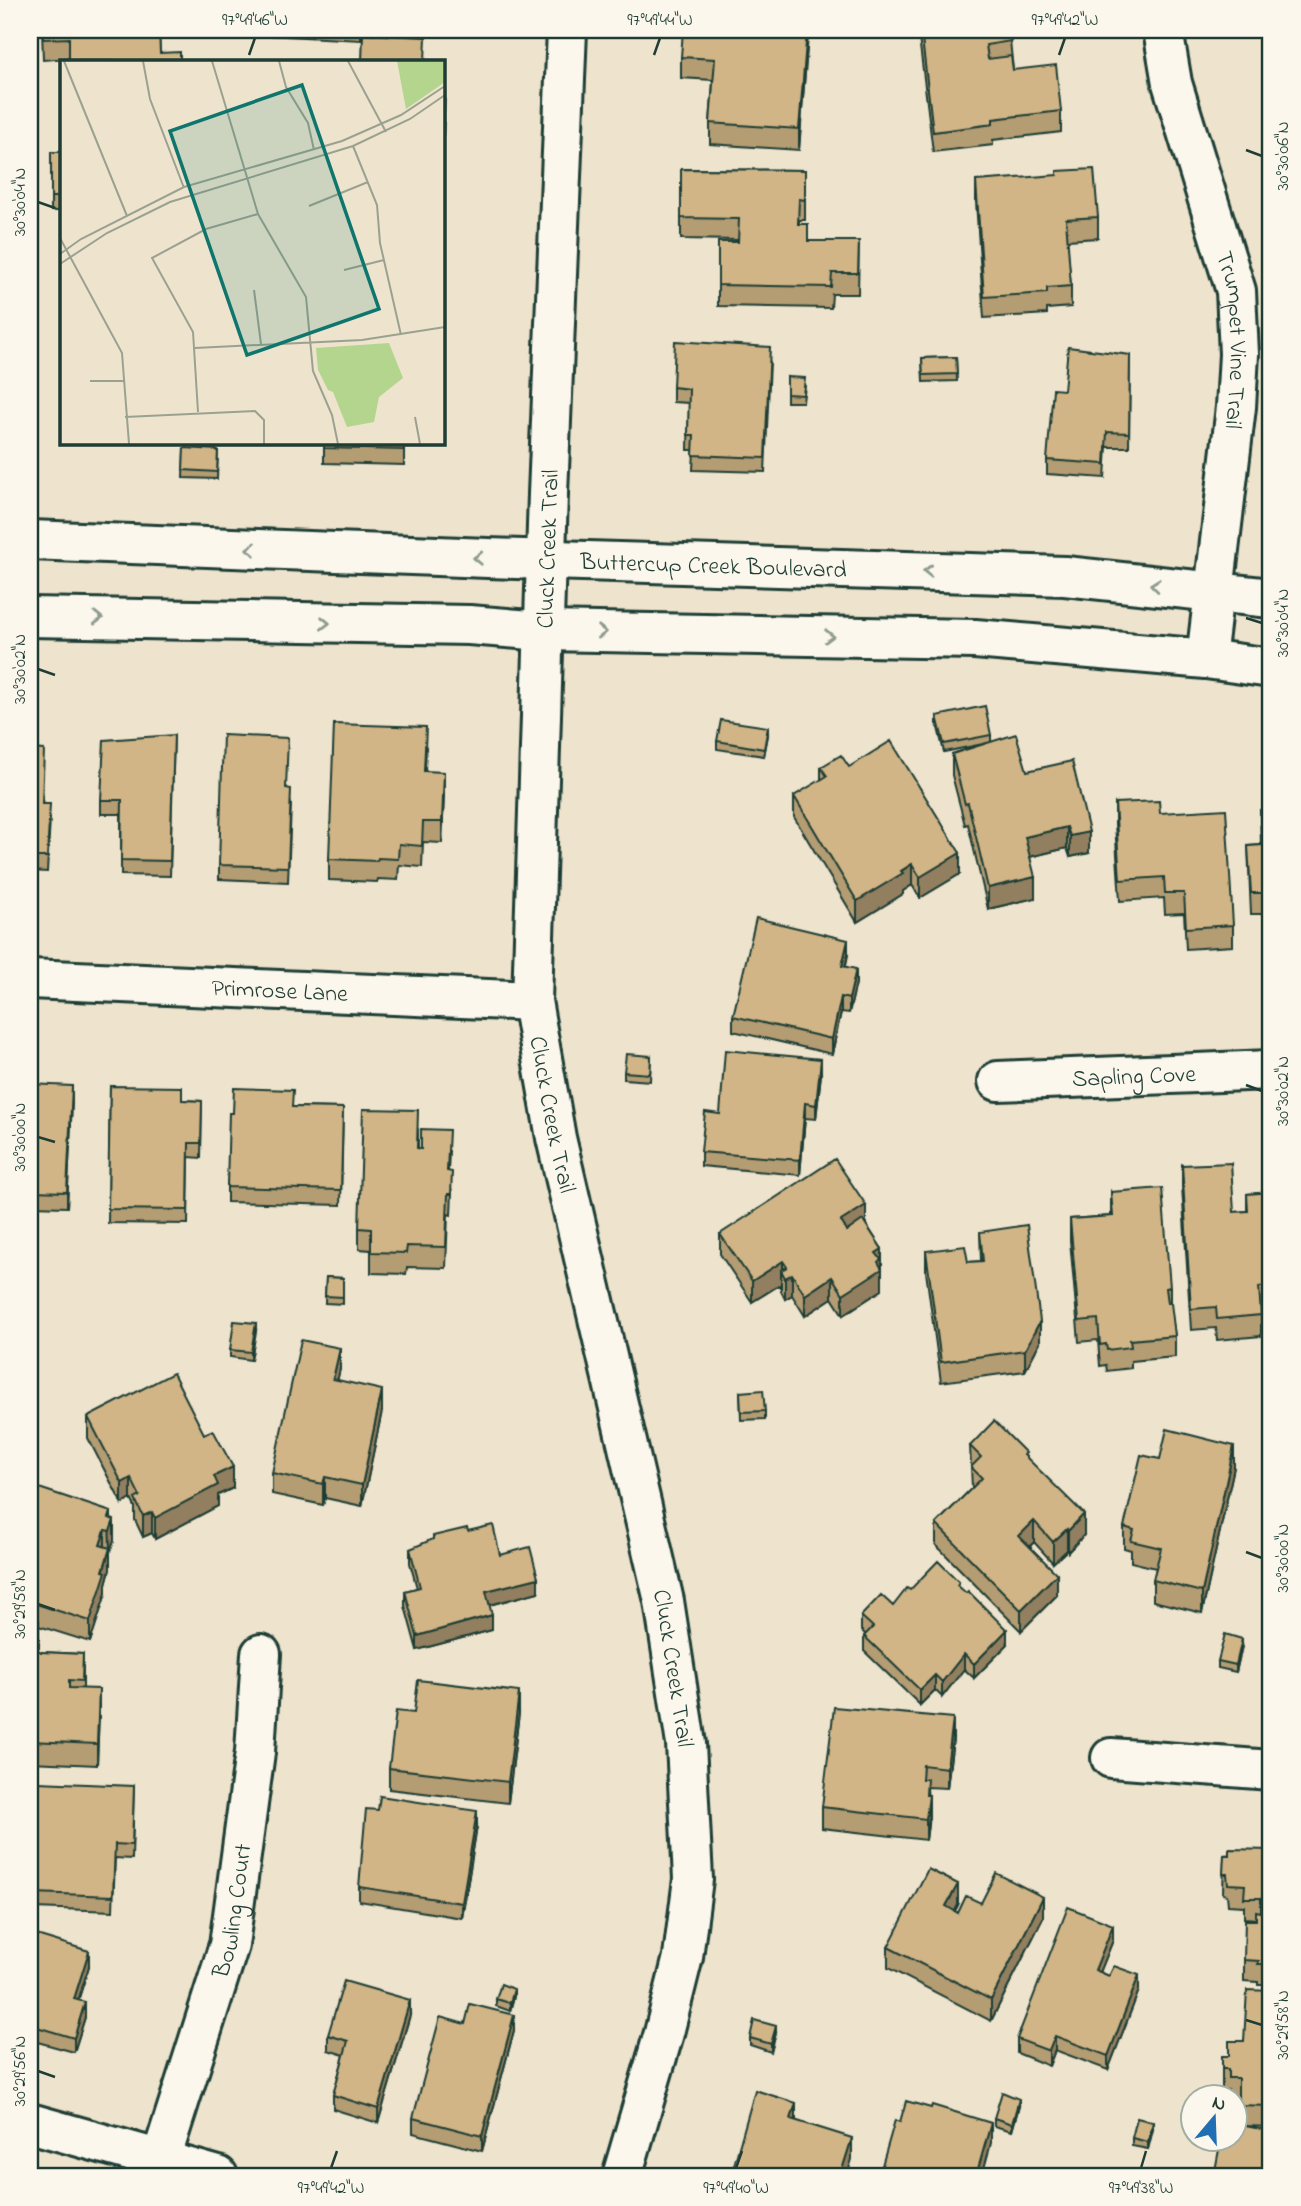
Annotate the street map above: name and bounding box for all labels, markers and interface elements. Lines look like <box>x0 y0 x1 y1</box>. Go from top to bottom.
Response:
text: 97°49'46"W <box>222 8 288 34</box>
text: 97°49'44"W <box>627 8 693 34</box>
text: 97°49'42"W <box>1032 8 1099 34</box>
inset map <box>60 60 444 444</box>
text: 30°30'06"N <box>1271 121 1297 191</box>
text: 30°30'04"N <box>8 168 34 236</box>
street label: Trumpet Vine Trail <box>1205 247 1254 431</box>
street label: Cluck Creek Trail <box>529 469 570 629</box>
one-way arrow <box>245 541 256 556</box>
street label: Buttercup Creek Boulevard <box>579 546 848 589</box>
one-way arrow <box>473 550 484 565</box>
one-way arrow <box>922 564 933 579</box>
one-way arrow <box>1149 578 1160 593</box>
text: 30°30'04"N <box>1271 589 1297 657</box>
one-way arrow <box>93 611 104 626</box>
one-way arrow <box>320 615 331 630</box>
one-way arrow <box>597 624 607 640</box>
one-way arrow <box>824 628 835 644</box>
text: 30°30'02"N <box>8 634 34 704</box>
street label: Primrose Lane <box>211 972 349 1013</box>
street label: Cluck Creek Trail <box>518 1034 583 1197</box>
text: 30°30'02"N <box>1271 1056 1297 1126</box>
street label: Sapling Cove <box>1071 1058 1197 1098</box>
text: 30°30'00"N <box>8 1102 34 1172</box>
text: 30°30'00"N <box>1271 1523 1297 1593</box>
text: 30°29'58"N <box>8 1569 34 1639</box>
street label: Cluck Creek Trail <box>642 1586 701 1748</box>
street label: Bowling Court <box>204 1842 262 1984</box>
text: 30°29'58"N <box>1271 1990 1297 2060</box>
text: 30°29'56"N <box>8 2036 34 2106</box>
north arrow <box>1178 2084 1248 2154</box>
text: N <box>1208 2089 1229 2119</box>
text: 97°49'42"W <box>298 2176 365 2202</box>
text: 97°49'40"W <box>703 2176 769 2202</box>
text: 97°49'38"W <box>1109 2176 1173 2202</box>

